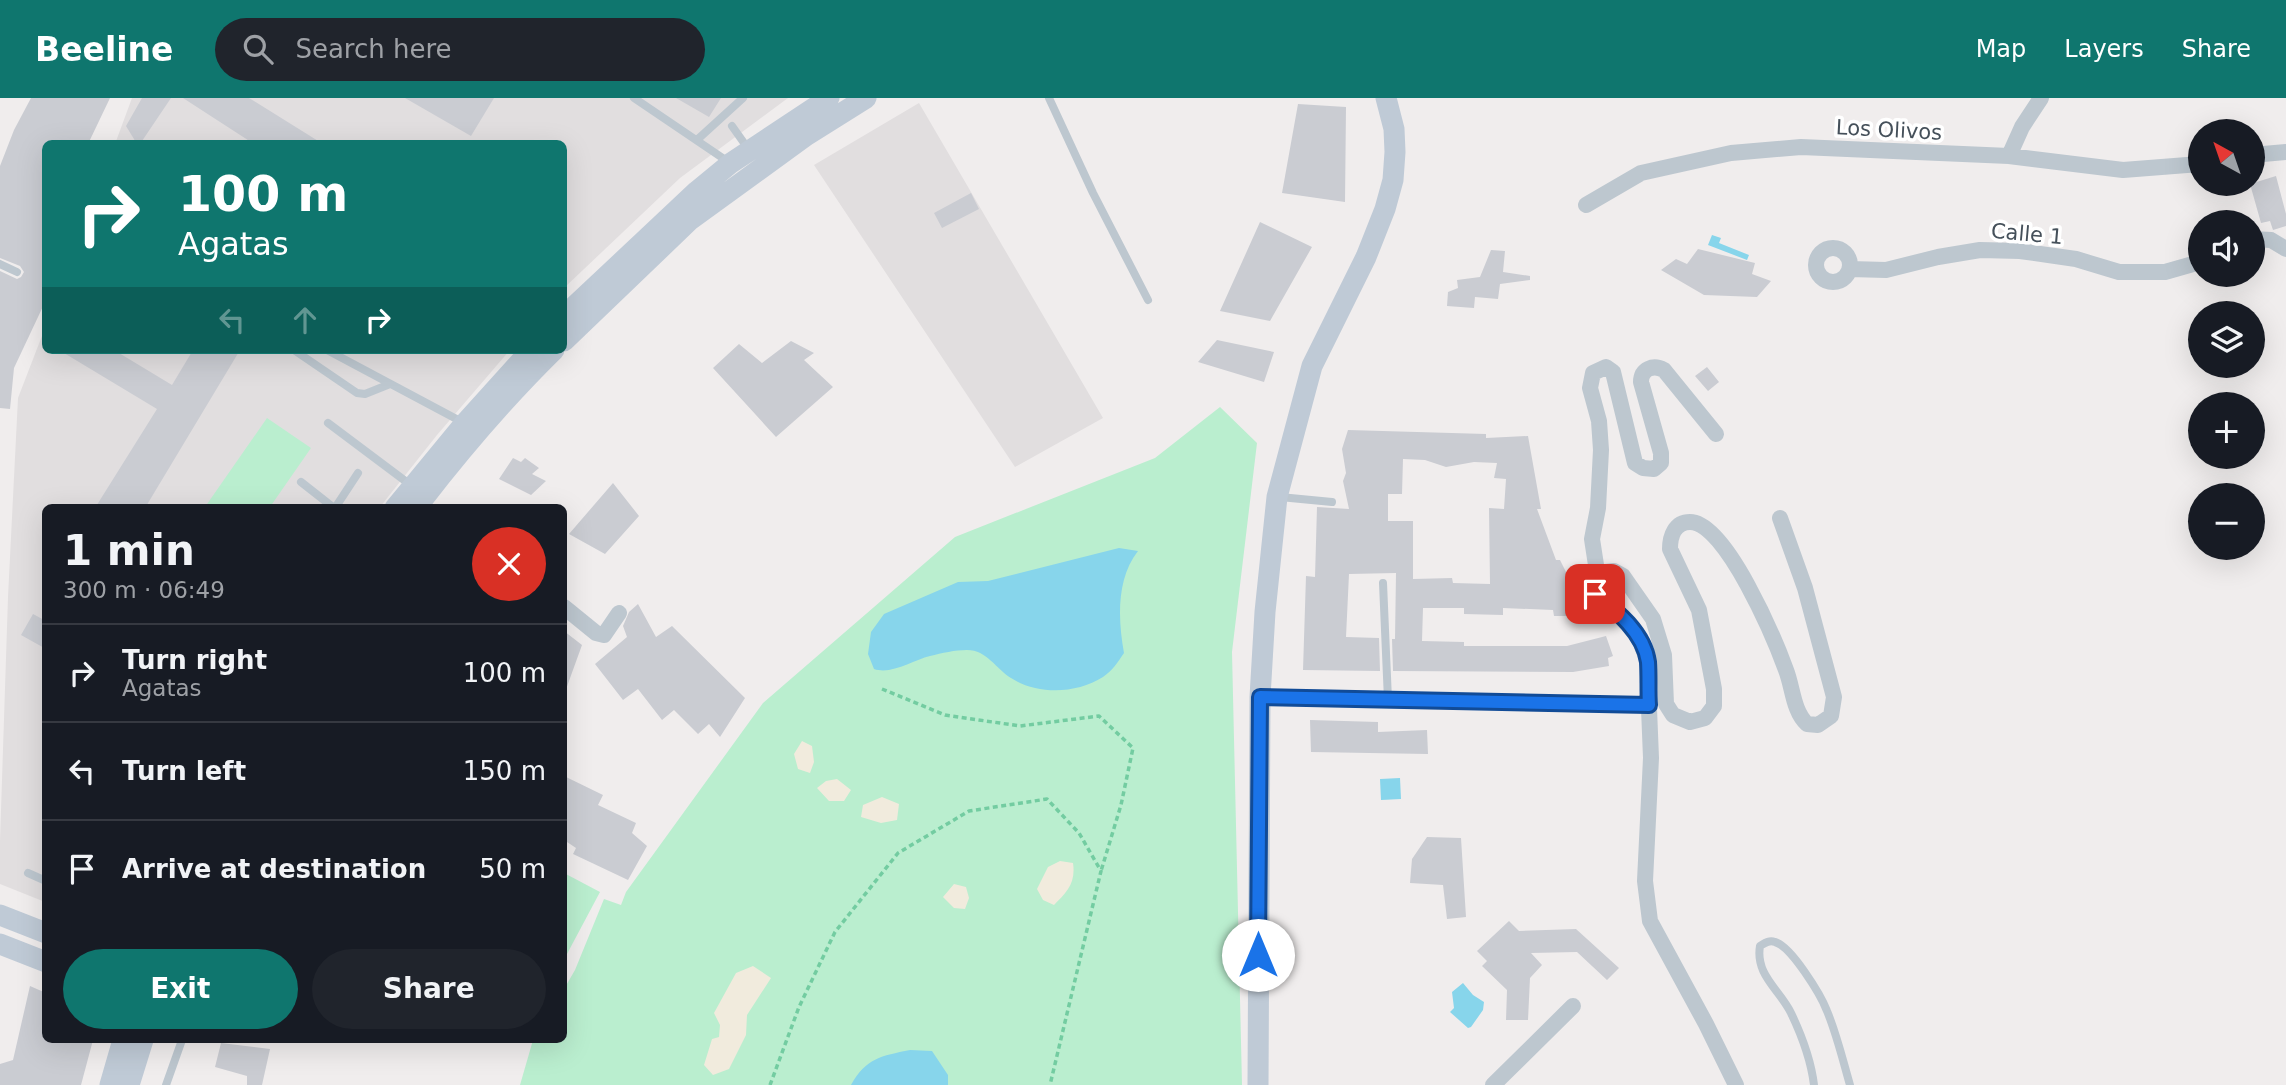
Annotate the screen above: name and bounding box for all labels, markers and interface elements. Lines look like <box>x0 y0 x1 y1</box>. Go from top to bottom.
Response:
search box <box>215 18 705 81</box>
text: Beeline <box>35 30 173 69</box>
icon: search <box>239 30 277 68</box>
text: Search here <box>295 34 452 64</box>
text: Map <box>1976 35 2026 63</box>
text: Layers <box>2064 35 2144 63</box>
text: Share <box>2182 35 2251 63</box>
street label: Los Olivos <box>1835 115 1943 145</box>
north arrow <box>2188 119 2264 196</box>
map controls <box>2188 119 2265 560</box>
text: 100 m <box>178 166 348 223</box>
icon: right <box>63 168 154 259</box>
button: sound <box>2188 210 2265 287</box>
street label: Calle 1 <box>1990 219 2064 249</box>
text: Agatas <box>178 225 289 263</box>
icon: left <box>213 301 251 339</box>
icon: ahead <box>286 301 324 339</box>
icon: right <box>359 301 397 339</box>
button: layers <box>2188 301 2265 378</box>
button: + <box>2188 392 2265 469</box>
button: − <box>2188 483 2265 560</box>
text: 1 min <box>63 526 195 575</box>
button: close <box>472 527 546 601</box>
pin <box>1565 564 1625 624</box>
icon: arrive <box>1576 575 1614 613</box>
text: 300 m · 06:49 <box>63 577 225 603</box>
text: Turn right <box>122 645 267 675</box>
icon: right <box>63 654 101 692</box>
text: 100 m <box>463 658 546 688</box>
text: Agatas <box>122 675 202 701</box>
icon: left <box>63 752 101 790</box>
text: Turn left <box>122 756 246 786</box>
text: 150 m <box>463 756 546 786</box>
icon: arrive <box>63 850 101 888</box>
text: Arrive at destination <box>122 854 426 884</box>
text: 50 m <box>479 854 546 884</box>
position arrow <box>1221 918 1295 992</box>
button: Exit <box>63 949 298 1029</box>
button: Share <box>312 949 546 1029</box>

